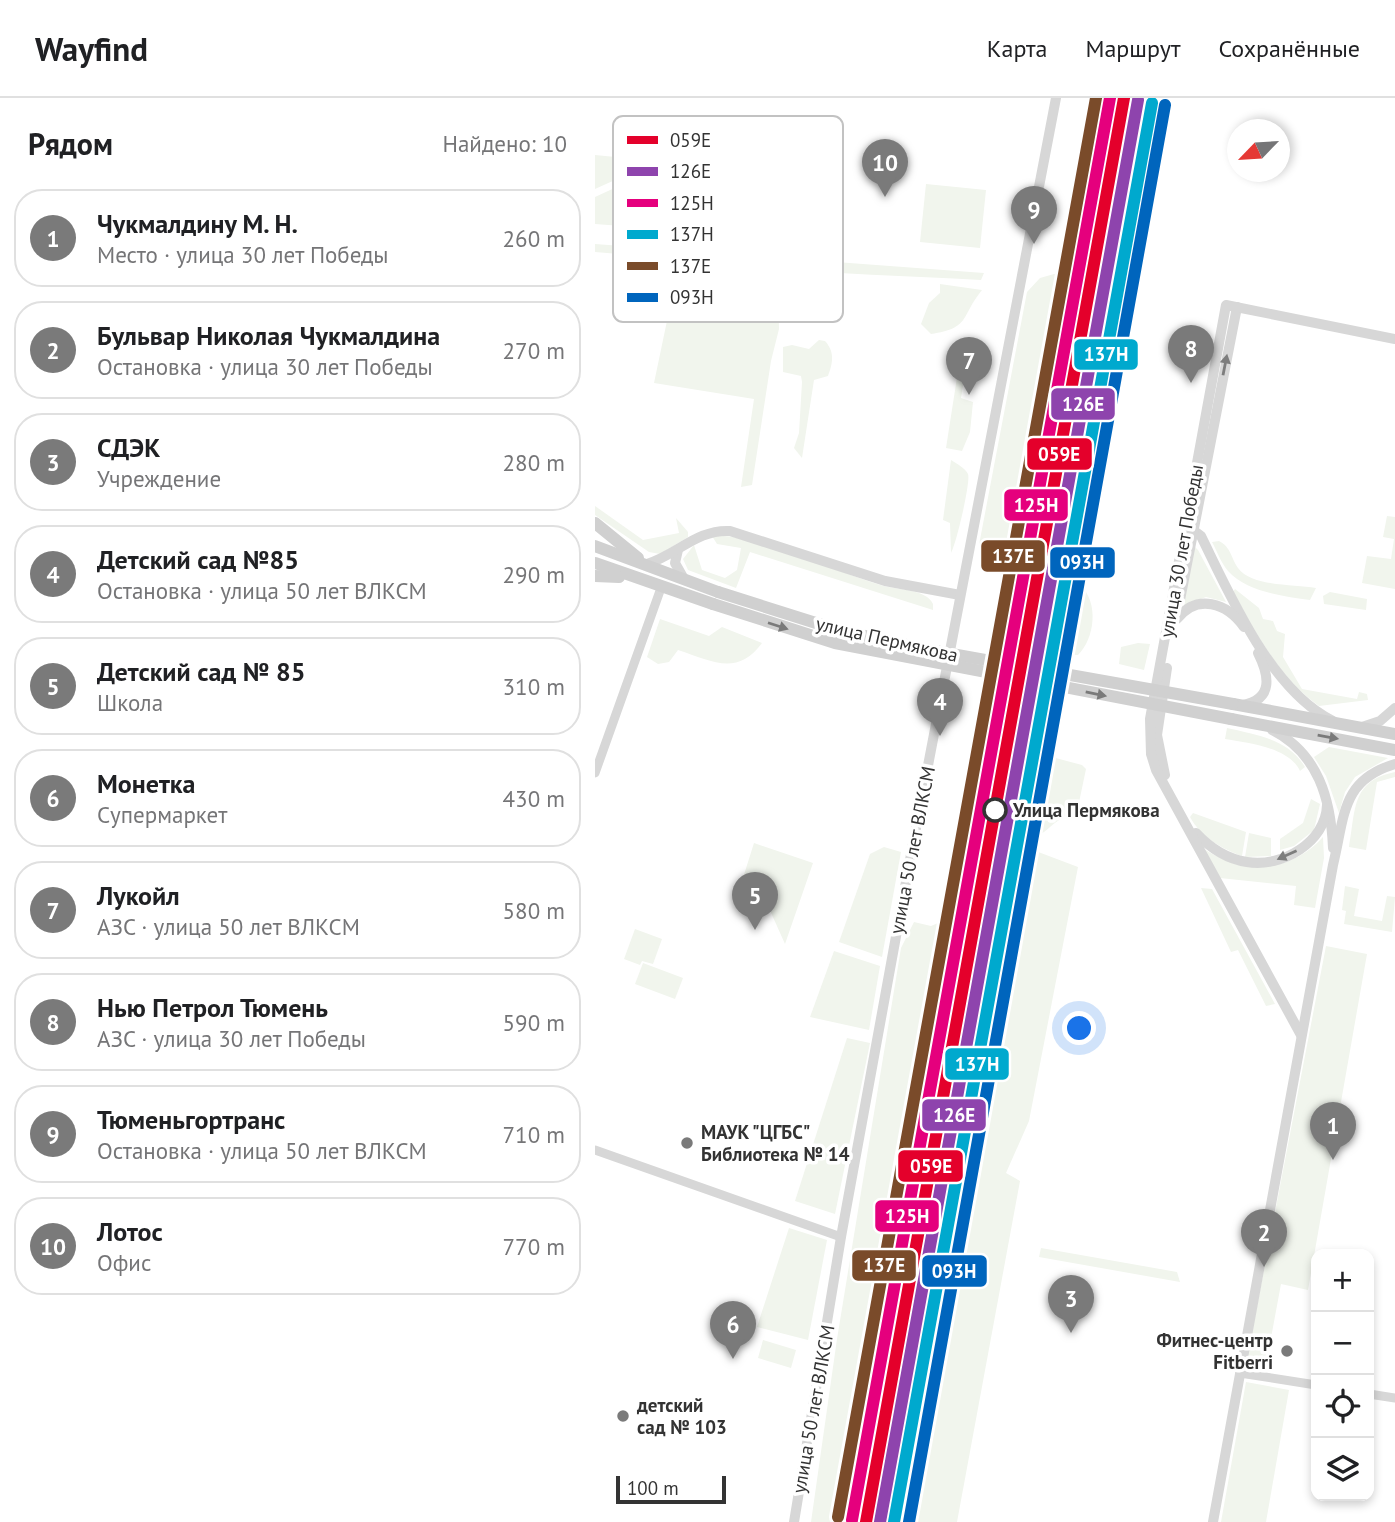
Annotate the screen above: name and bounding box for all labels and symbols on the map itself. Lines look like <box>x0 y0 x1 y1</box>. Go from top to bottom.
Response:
legend <box>613 116 843 322</box>
north arrow <box>1227 119 1290 182</box>
text: 059Е <box>670 128 711 152</box>
pin: 10 <box>862 139 908 197</box>
text: 126Е <box>670 159 711 183</box>
pin: 9 <box>1011 186 1057 244</box>
text: 125Н <box>670 191 714 215</box>
text: 137Н <box>670 222 714 246</box>
text: 137Е <box>670 254 711 278</box>
text: 093Н <box>670 285 714 309</box>
pin: 8 <box>1168 325 1214 383</box>
pin: 7 <box>946 337 992 395</box>
line badge: 137Н <box>1073 338 1139 371</box>
text: 137Н <box>1084 342 1128 366</box>
one-way arrow <box>1220 354 1231 376</box>
line badge: 126Е <box>1050 387 1116 421</box>
text: 126Е <box>1062 392 1104 416</box>
line badge: 059Е <box>1026 437 1093 471</box>
text: 059Е <box>1038 442 1080 466</box>
street label: улица 30 лет Победы <box>1154 463 1208 639</box>
line badge: 125Н <box>1003 488 1069 522</box>
text: 125Н <box>1014 493 1058 517</box>
line badge: 137Е <box>980 539 1046 573</box>
text: 137Е <box>992 544 1034 568</box>
line badge: 093Н <box>1049 546 1116 579</box>
text: 093Н <box>1060 550 1104 574</box>
street label: улица Пермякова <box>814 611 960 667</box>
one-way arrow <box>768 621 789 631</box>
pin: 4 <box>917 678 963 736</box>
one-way arrow <box>1085 689 1107 700</box>
one-way arrow <box>1317 732 1339 743</box>
street label: улица 50 лет ВЛКСМ <box>884 764 940 936</box>
marker: Улица Пермякова <box>983 798 1007 822</box>
place label: Улица Пермякова <box>1012 798 1160 822</box>
one-way arrow <box>1277 850 1298 861</box>
pin: 5 <box>732 872 778 930</box>
your location <box>1062 1011 1096 1045</box>
line badge: 137Н <box>944 1047 1010 1081</box>
text: 137Н <box>955 1052 999 1076</box>
line badge: 126Е <box>921 1098 987 1132</box>
pin: 1 <box>1310 1102 1356 1160</box>
text: 126Е <box>933 1103 975 1127</box>
place label: МАУК "ЦГБС" Библиотека № 14 <box>701 1120 850 1166</box>
marker: МАУК "ЦГБС" Библиотека № 14 <box>679 1135 695 1151</box>
line badge: 059Е <box>897 1149 964 1183</box>
text: 059Е <box>910 1154 952 1178</box>
line badge: 125Н <box>874 1199 940 1233</box>
text: 125Н <box>885 1204 929 1228</box>
pin: 2 <box>1241 1209 1287 1267</box>
line badge: 137Е <box>851 1249 917 1282</box>
text: 137Е <box>863 1253 905 1277</box>
line badge: 093Н <box>921 1254 988 1288</box>
text: 093Н <box>932 1259 976 1283</box>
pin: 3 <box>1048 1275 1094 1333</box>
pin: 6 <box>710 1301 756 1359</box>
street label: улица 50 лет ВЛКСМ <box>786 1323 840 1495</box>
place label: Фитнес-центр Fitberri <box>1157 1328 1273 1374</box>
marker: Фитнес-центр Fitberri <box>1279 1343 1295 1359</box>
place label: детский сад № 103 <box>636 1393 727 1439</box>
marker: детский сад № 103 <box>615 1408 631 1424</box>
scale bar <box>616 1473 726 1505</box>

